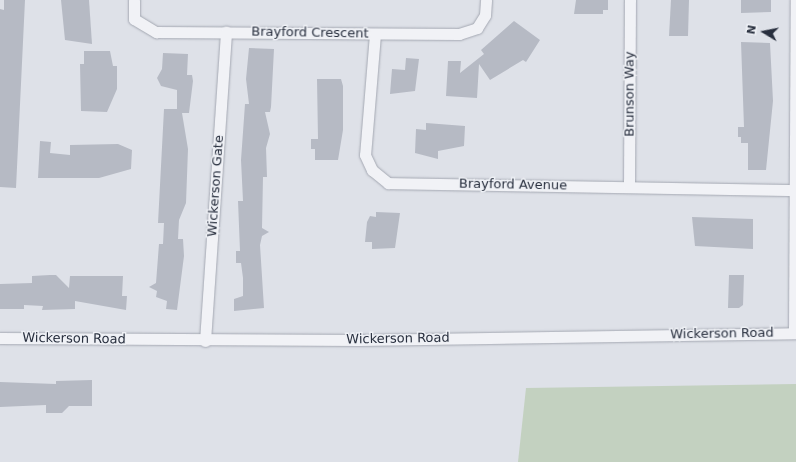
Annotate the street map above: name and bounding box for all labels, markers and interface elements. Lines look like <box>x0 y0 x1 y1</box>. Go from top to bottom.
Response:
north arrow <box>744 12 784 52</box>
street label: Brayford Crescent <box>251 24 369 42</box>
text: N <box>744 24 759 35</box>
street label: Brunson Way <box>622 51 638 137</box>
street label: Wickerson Gate <box>205 135 227 237</box>
street label: Brayford Avenue <box>459 176 567 194</box>
street label: Wickerson Road <box>670 325 774 343</box>
street label: Wickerson Road <box>22 330 126 348</box>
street label: Wickerson Road <box>346 330 450 348</box>

